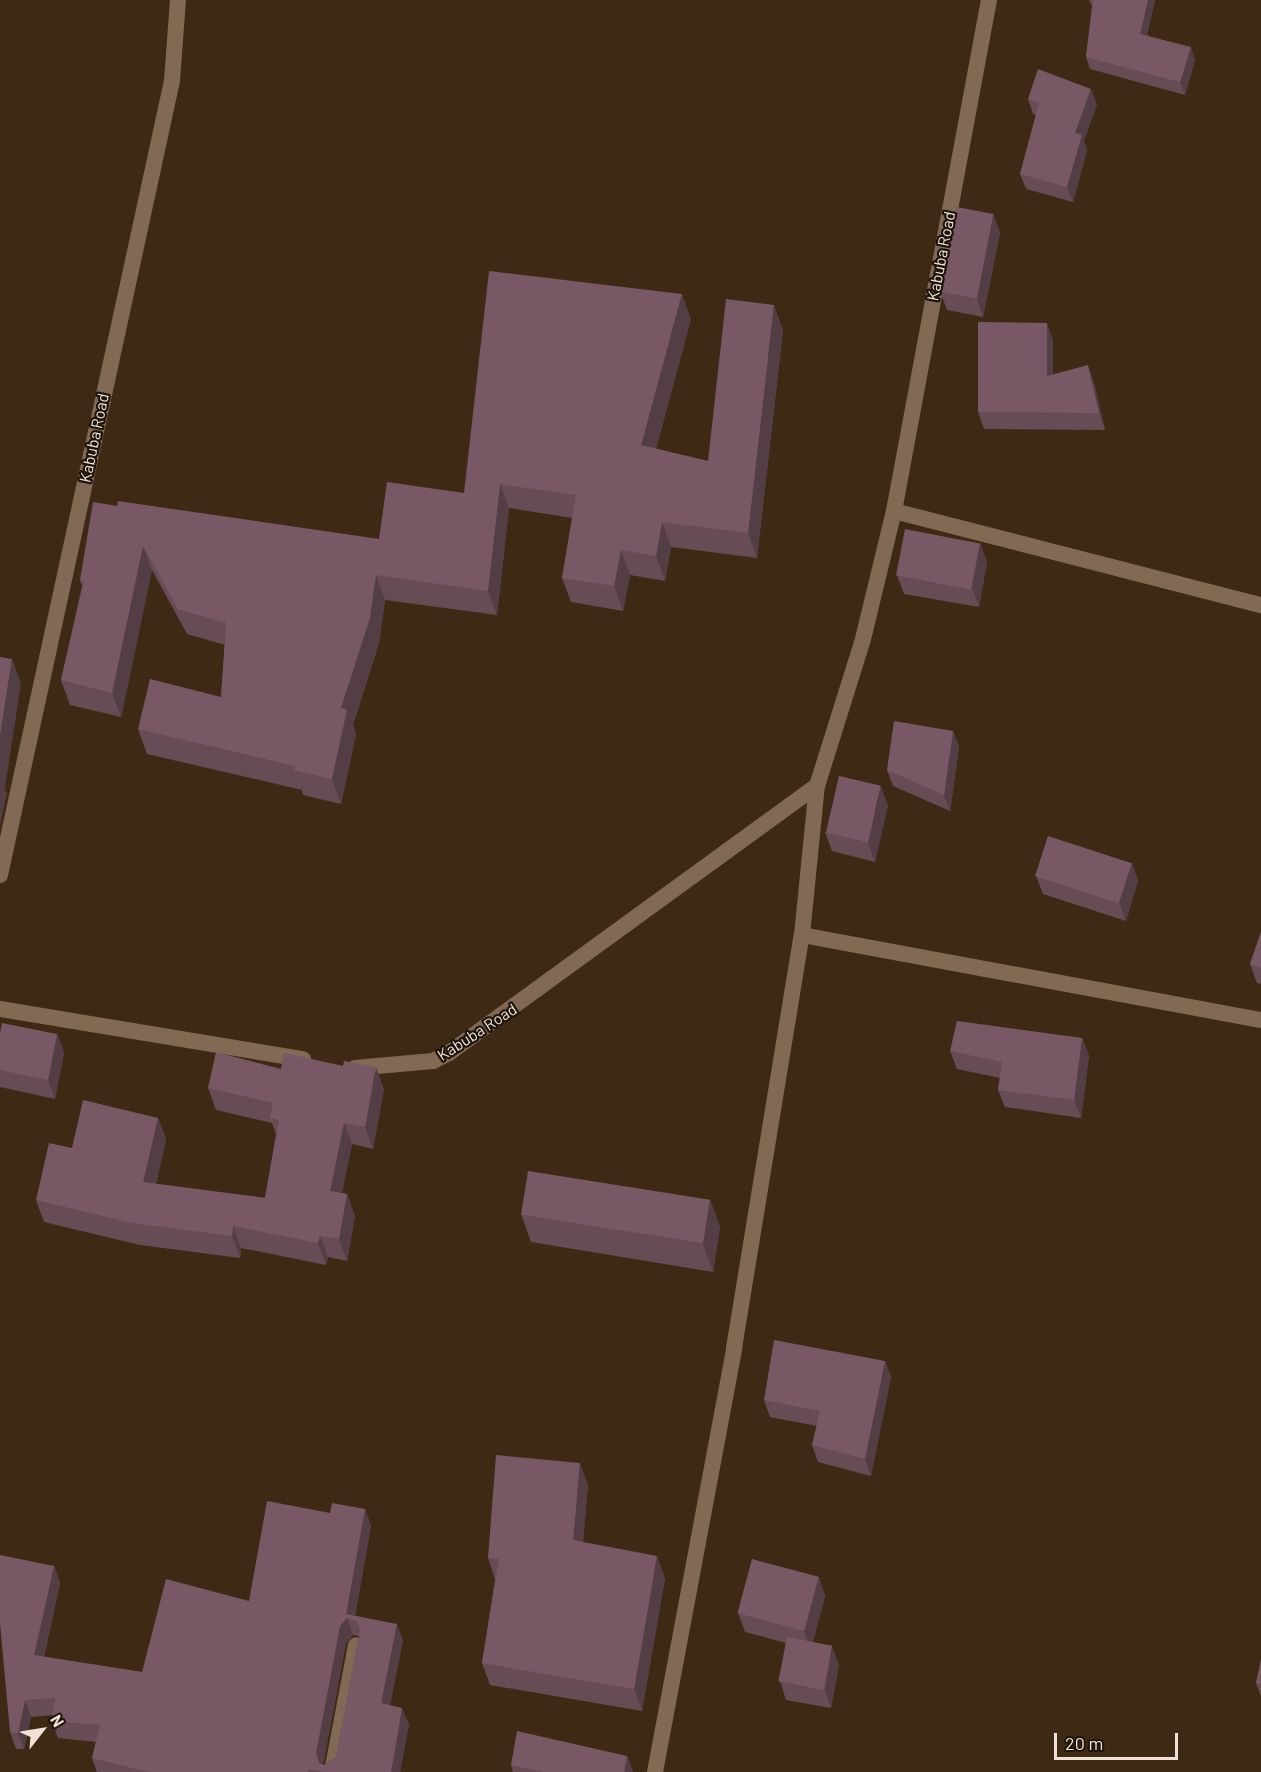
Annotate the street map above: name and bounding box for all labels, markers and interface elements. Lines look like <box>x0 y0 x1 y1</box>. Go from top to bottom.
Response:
street label: Kabuba Road <box>923 210 959 302</box>
street label: Kabuba Road <box>75 392 113 484</box>
street label: Kabuba Road <box>434 999 520 1065</box>
north arrow <box>12 1700 72 1760</box>
text: N <box>47 1711 69 1730</box>
scale bar <box>1057 1721 1182 1759</box>
text: 20 m <box>1065 1732 1103 1754</box>

